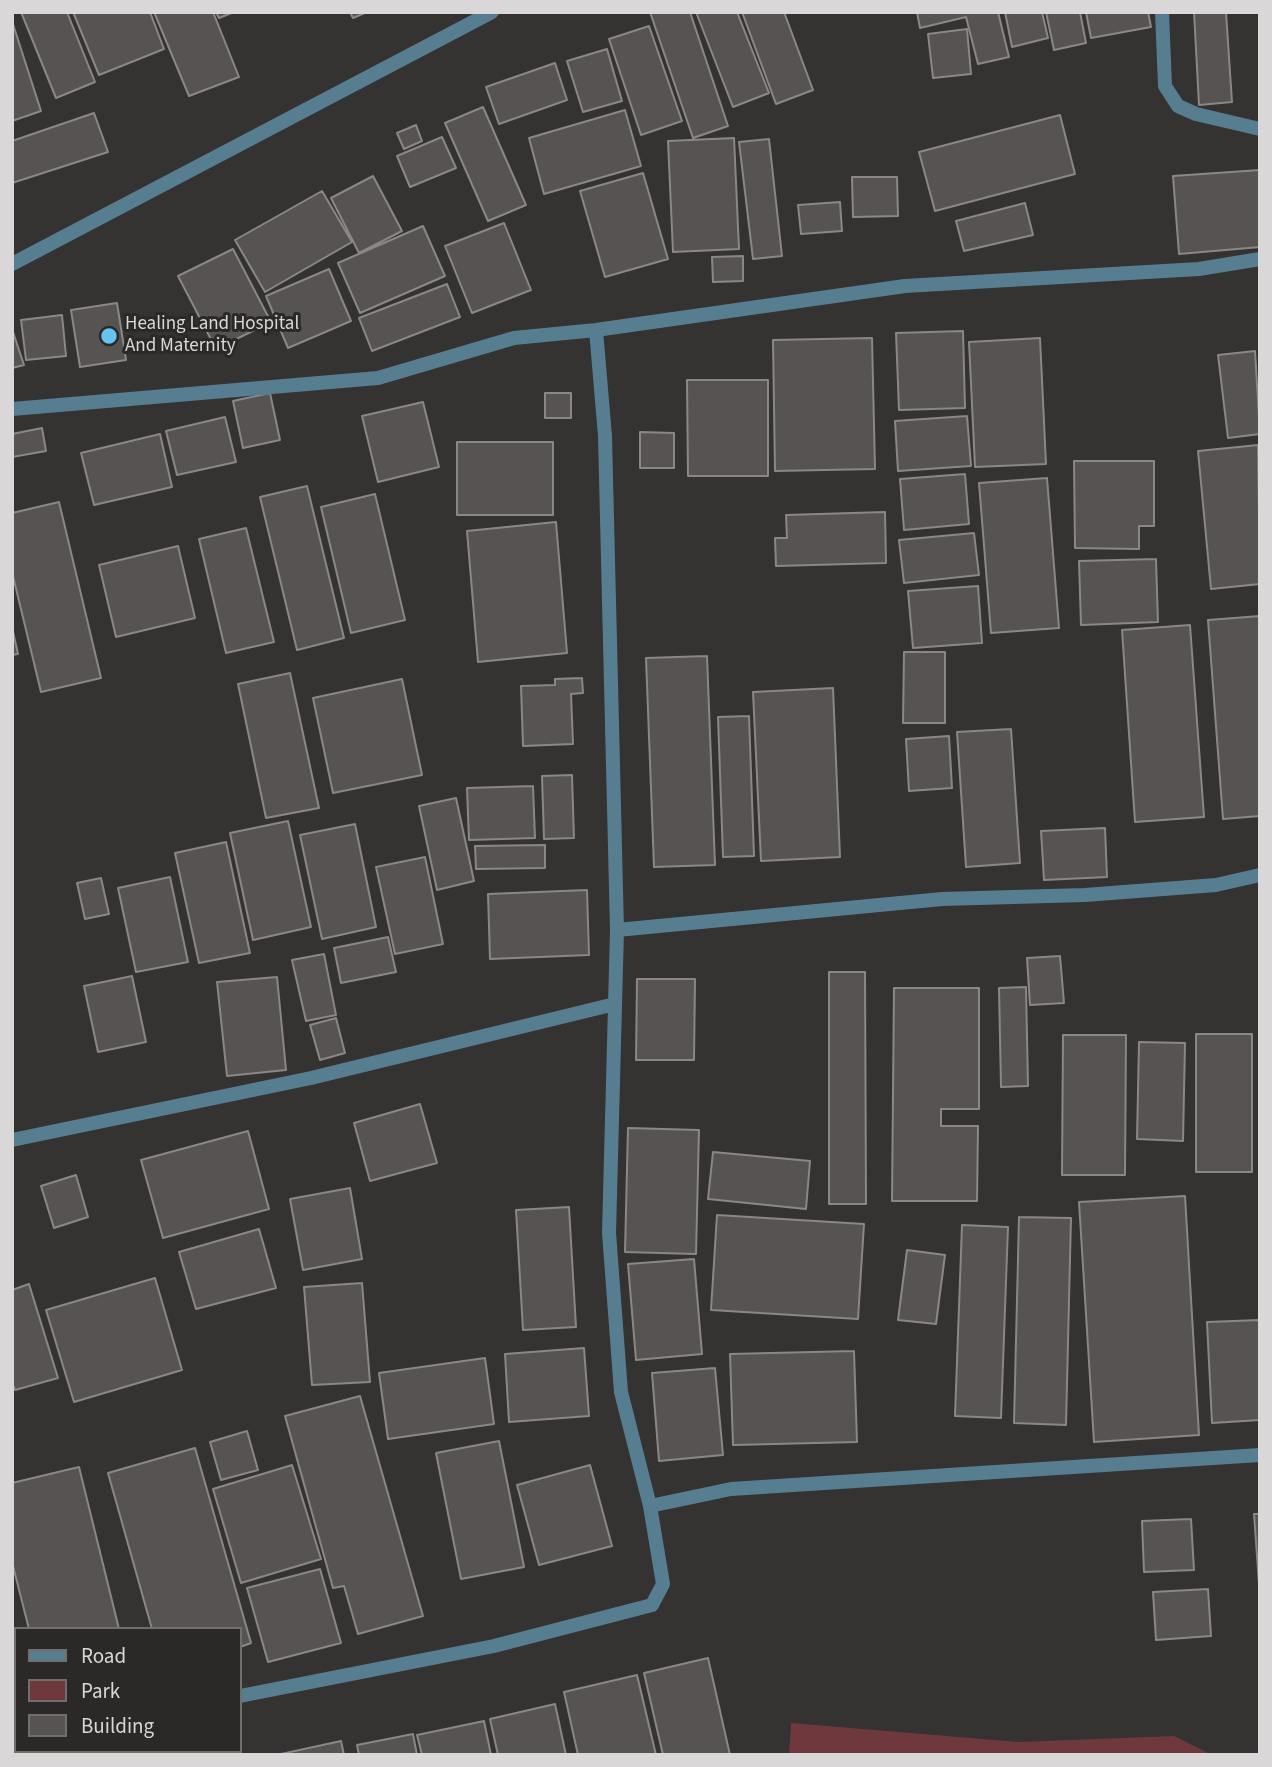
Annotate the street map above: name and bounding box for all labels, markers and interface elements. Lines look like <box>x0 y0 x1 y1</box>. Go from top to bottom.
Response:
place label: Healing Land Hospital And Maternity <box>125 314 299 358</box>
marker: Healing Land Hospital And Maternity <box>99 326 119 346</box>
legend <box>14 1627 242 1753</box>
text: Road <box>81 1641 126 1671</box>
text: Park <box>81 1676 120 1706</box>
text: Building <box>81 1711 154 1741</box>

